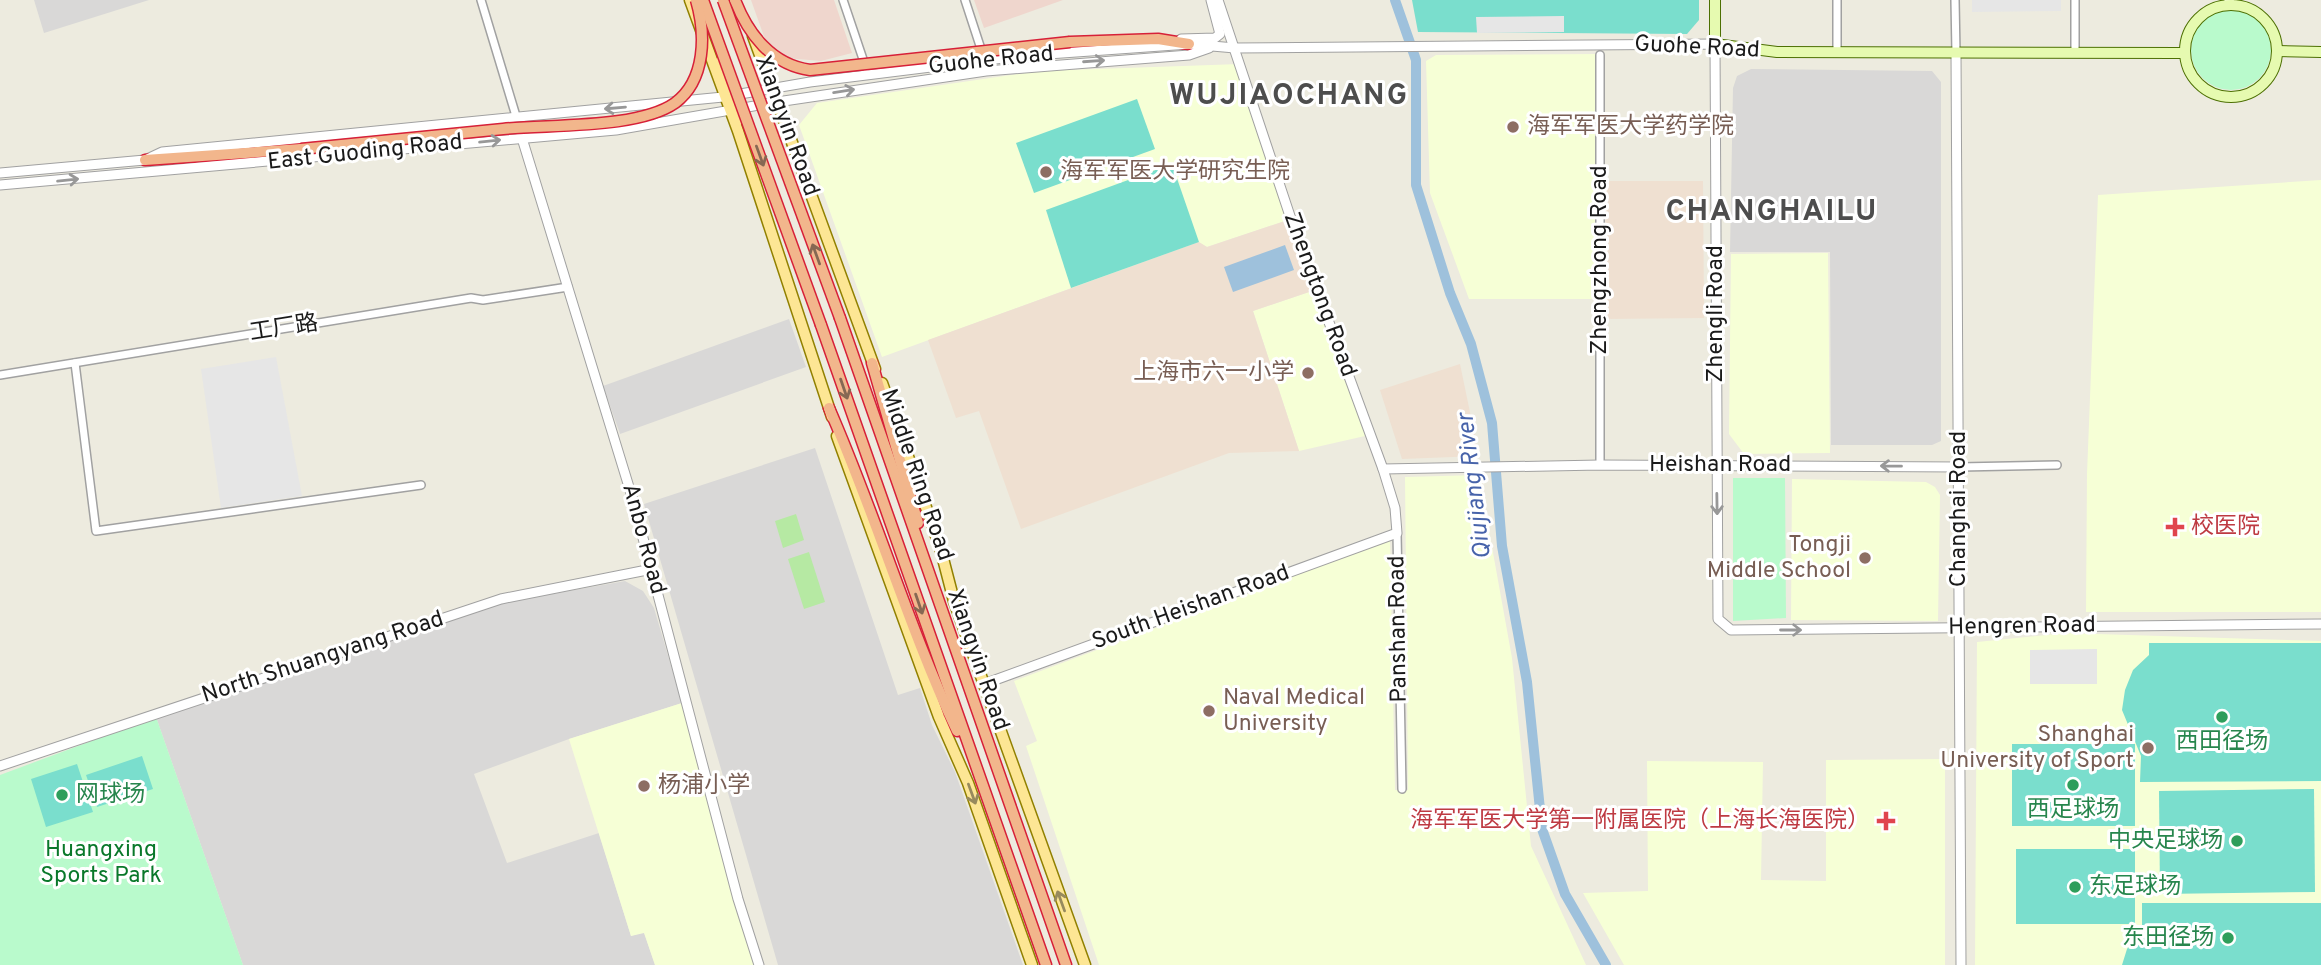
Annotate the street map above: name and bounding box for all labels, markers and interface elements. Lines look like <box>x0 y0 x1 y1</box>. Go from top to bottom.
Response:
street label: Guohe Road <box>1633 30 1761 66</box>
street label: Guohe Road <box>927 40 1055 82</box>
street label: Xiangyin Road <box>747 52 825 200</box>
one-way arrow <box>1083 54 1105 67</box>
district label: WUJIAOCHANG <box>1169 78 1409 115</box>
one-way arrow <box>832 85 855 98</box>
one-way arrow <box>604 102 627 115</box>
place label: 海军军医大学药学院 <box>1527 113 1734 142</box>
marker: 海军军医大学药学院 <box>1505 119 1521 135</box>
street label: East Guoding Road <box>266 128 464 178</box>
one-way arrow <box>478 134 500 147</box>
one-way arrow <box>755 145 767 167</box>
place label: 海军军医大学研究生院 <box>1060 158 1290 187</box>
marker: 海军军医大学研究生院 <box>1038 164 1054 180</box>
street label: Zhengzhong Road <box>1586 165 1615 355</box>
one-way arrow <box>56 173 79 186</box>
district label: CHANGHAILU <box>1666 194 1878 231</box>
street label: Zhengtong Road <box>1276 209 1362 381</box>
one-way arrow <box>809 244 821 266</box>
street label: Zhengli Road <box>1702 245 1731 383</box>
street label: 工厂路 <box>248 309 320 349</box>
place label: 上海市六一小学 <box>1133 359 1294 388</box>
marker: 上海市六一小学 <box>1300 365 1316 381</box>
one-way arrow <box>839 378 851 400</box>
street label: Middle Ring Road <box>873 385 959 565</box>
water label: Qiujiang River <box>1451 409 1499 561</box>
street label: Changhai Road <box>1945 431 1974 587</box>
street label: Heishan Road <box>1649 451 1791 480</box>
one-way arrow <box>1880 459 1903 473</box>
street label: Anbo Road <box>614 481 672 597</box>
one-way arrow <box>1710 492 1724 515</box>
place label: 校医院 <box>2191 513 2260 542</box>
marker: 校医院 <box>2165 517 2185 537</box>
place label: Tongji Middle School <box>1707 531 1851 586</box>
marker: Tongji Middle School <box>1857 550 1873 566</box>
street label: Panshan Road <box>1383 555 1415 703</box>
street label: South Heishan Road <box>1088 559 1294 657</box>
street label: Xiangyin Road <box>939 585 1015 735</box>
one-way arrow <box>913 593 926 615</box>
street label: North Shuangyang Road <box>198 605 448 711</box>
street label: Hengren Road <box>1948 611 2096 643</box>
one-way arrow <box>1779 623 1802 637</box>
place label: Naval Medical University <box>1223 684 1365 739</box>
marker: Naval Medical University <box>1201 703 1217 719</box>
marker: 西田径场 <box>2214 709 2230 725</box>
place label: Shanghai University of Sport <box>1940 721 2134 776</box>
place label: 西田径场 <box>2176 728 2268 757</box>
marker: Shanghai University of Sport <box>2140 740 2156 756</box>
place label: 杨浦小学 <box>658 772 750 801</box>
marker: 西足球场 <box>2065 777 2081 793</box>
marker: 杨浦小学 <box>636 778 652 794</box>
place label: 网球场 <box>76 781 145 810</box>
one-way arrow <box>967 782 979 804</box>
marker: 网球场 <box>54 787 70 803</box>
place label: 西足球场 <box>2027 796 2119 825</box>
place label: 海军军医大学第一附属医院（上海长海医院） <box>1410 807 1870 836</box>
marker: 海军军医大学第一附属医院（上海长海医院） <box>1876 811 1896 831</box>
place label: 中央足球场 <box>2108 827 2223 856</box>
marker: 中央足球场 <box>2229 833 2245 849</box>
park label: Huangxing Sports Park <box>40 836 162 891</box>
place label: 东足球场 <box>2089 873 2181 902</box>
marker: 东足球场 <box>2067 879 2083 895</box>
one-way arrow <box>1054 891 1066 913</box>
place label: 东田径场 <box>2122 924 2214 953</box>
marker: 东田径场 <box>2220 930 2236 946</box>

